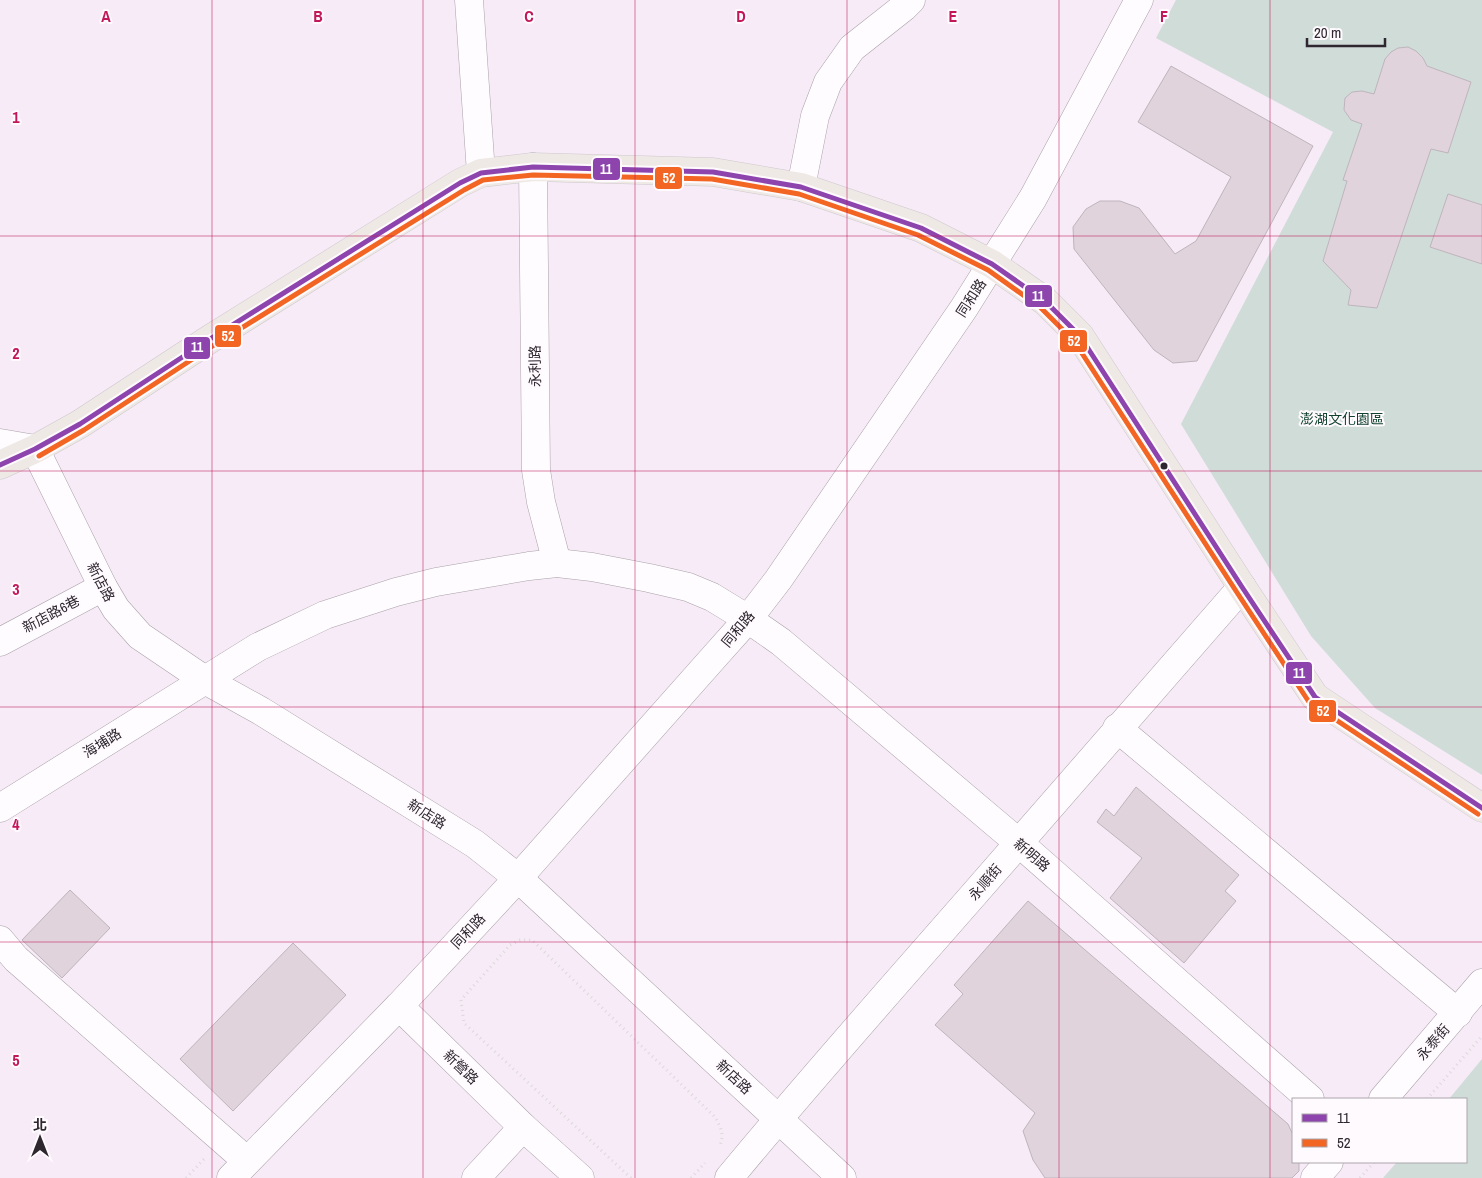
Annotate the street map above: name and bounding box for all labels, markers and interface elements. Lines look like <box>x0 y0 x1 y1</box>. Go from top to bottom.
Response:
text: A <box>101 5 111 27</box>
text: B <box>313 5 323 27</box>
text: C <box>524 5 534 27</box>
text: D <box>736 5 746 27</box>
text: E <box>949 5 958 27</box>
text: F <box>1160 5 1168 27</box>
scale bar <box>1307 15 1384 47</box>
text: 20 m <box>1314 22 1341 43</box>
text: 1 <box>12 106 20 128</box>
line badge: 11 <box>592 157 621 181</box>
text: 11 <box>600 160 613 178</box>
line badge: 52 <box>654 166 683 190</box>
text: 52 <box>663 169 675 187</box>
street label: 同和路 <box>952 275 990 321</box>
line badge: 11 <box>1024 284 1053 308</box>
text: 11 <box>1032 287 1045 305</box>
line badge: 52 <box>214 324 242 348</box>
text: 52 <box>222 327 234 345</box>
line badge: 52 <box>1059 329 1088 353</box>
text: 52 <box>1068 332 1080 350</box>
line badge: 11 <box>183 336 211 360</box>
text: 11 <box>191 338 204 356</box>
text: 2 <box>12 342 20 364</box>
street label: 永利路 <box>526 345 544 387</box>
park label: 澎湖文化園區 <box>1300 410 1384 428</box>
unlabelled marker <box>1159 461 1169 471</box>
street label: 新店路 <box>83 559 119 605</box>
text: 3 <box>12 578 20 600</box>
street label: 新店路6巷 <box>19 591 83 637</box>
street label: 同和路 <box>718 607 758 651</box>
line badge: 11 <box>1285 661 1313 685</box>
text: 11 <box>1293 664 1306 682</box>
line badge: 52 <box>1308 699 1337 723</box>
text: 52 <box>1317 702 1329 720</box>
street label: 海埔路 <box>79 724 125 762</box>
street label: 新店路 <box>404 795 450 833</box>
text: 4 <box>12 813 20 835</box>
street label: 新明路 <box>1010 834 1054 876</box>
street label: 永順街 <box>964 860 1006 904</box>
street label: 同和路 <box>447 910 489 952</box>
street label: 永泰街 <box>1412 1020 1454 1064</box>
street label: 新營路 <box>440 1046 482 1088</box>
text: 5 <box>12 1049 20 1071</box>
street label: 新店路 <box>713 1056 755 1098</box>
legend <box>1292 1098 1467 1163</box>
text: 11 <box>1337 1107 1350 1128</box>
north arrow <box>15 1113 65 1163</box>
text: 北 <box>33 1116 47 1134</box>
text: 52 <box>1337 1132 1351 1153</box>

